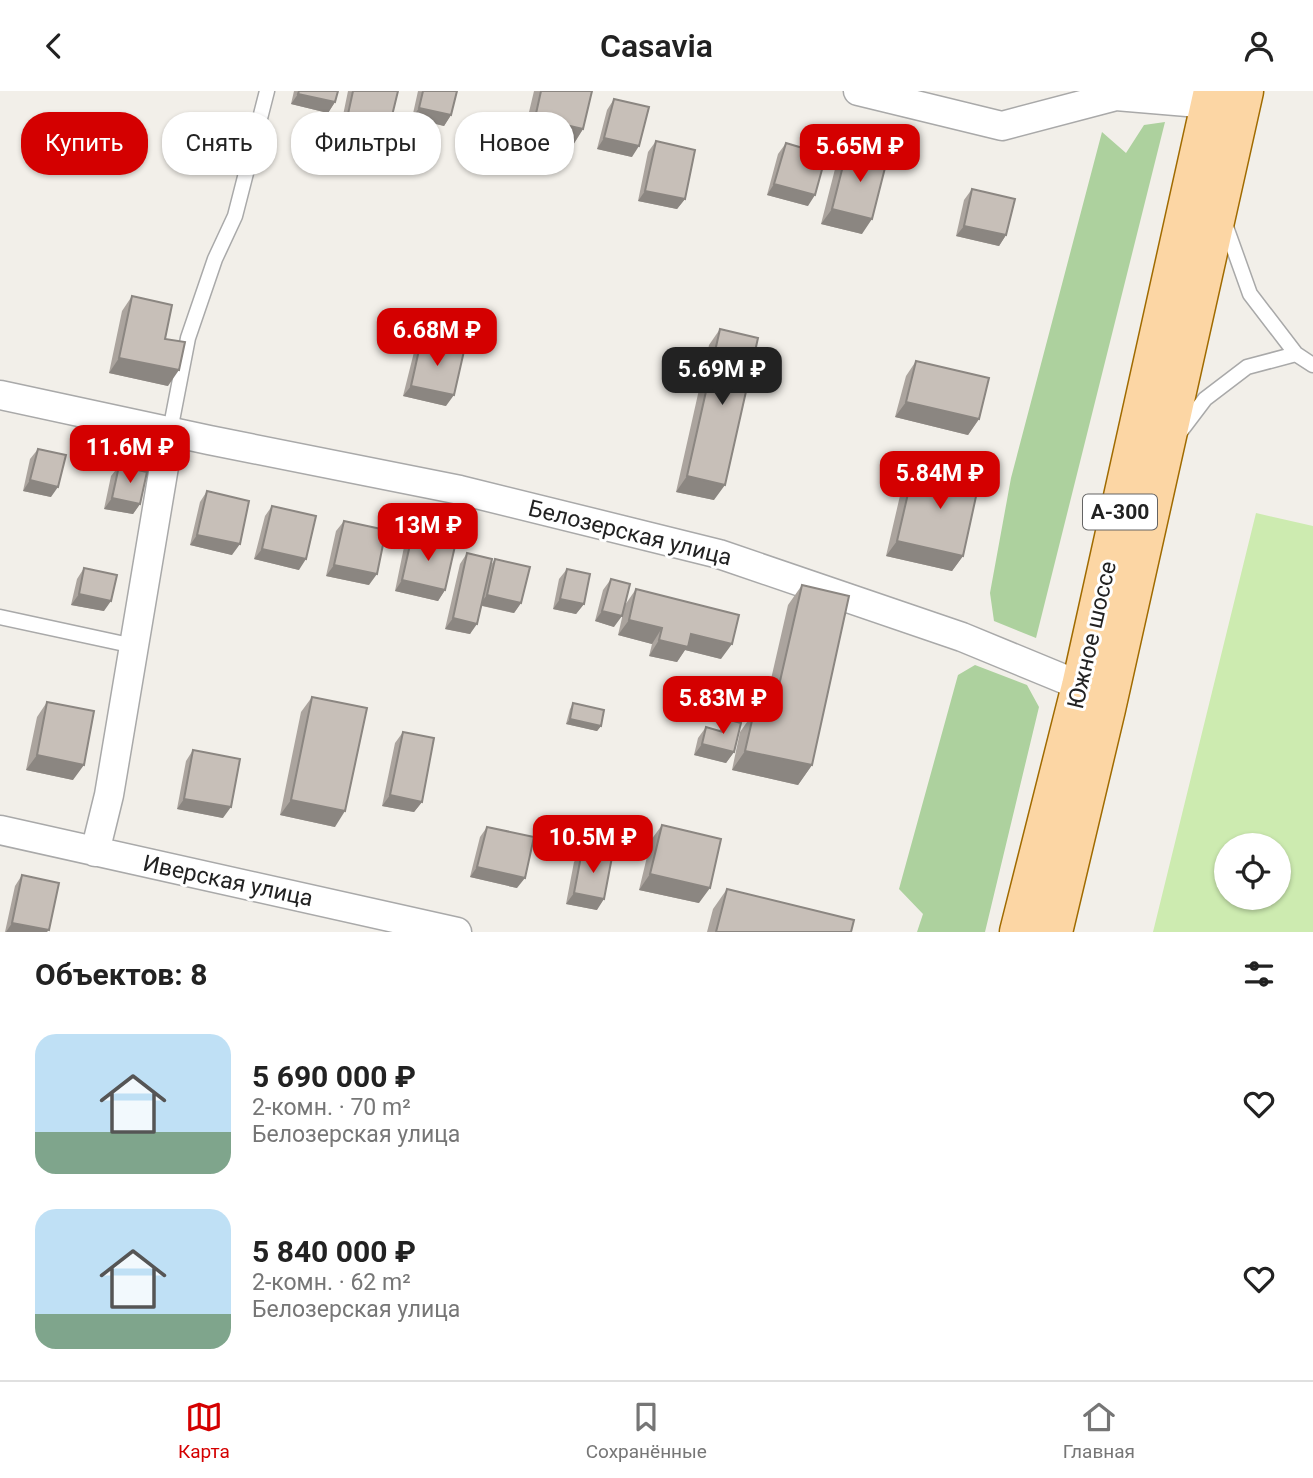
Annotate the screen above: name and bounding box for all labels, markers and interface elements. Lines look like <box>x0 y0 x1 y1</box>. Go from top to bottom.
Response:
icon: back <box>35 27 73 65</box>
text: Casavia <box>600 27 713 65</box>
icon: person <box>1240 27 1278 65</box>
chip: Купить <box>21 112 148 175</box>
chip: Снять <box>162 112 277 175</box>
chip: Фильтры <box>291 112 441 175</box>
chip: Новое <box>455 112 574 175</box>
pin: 5.65M ₽ <box>795 125 925 184</box>
text: 5.65M ₽ <box>816 133 904 160</box>
pin: 6.68M ₽ <box>372 309 502 368</box>
text: 6.68M ₽ <box>393 317 481 344</box>
pin: 5.69M ₽ <box>657 347 787 407</box>
text: 5.69M ₽ <box>678 356 766 383</box>
pin: 11.6M ₽ <box>65 425 195 485</box>
text: 11.6M ₽ <box>86 434 174 461</box>
pin: 5.84M ₽ <box>875 451 1005 511</box>
text: 5.84M ₽ <box>896 460 984 487</box>
street label: Белозерская улица <box>526 495 734 571</box>
road number: А-300 <box>1083 495 1157 529</box>
pin: 13M ₽ <box>379 503 477 563</box>
text: 13M ₽ <box>394 512 462 539</box>
street label: Южное шоссе <box>1062 559 1122 711</box>
pin: 5.83M ₽ <box>658 677 788 736</box>
text: 5.83M ₽ <box>679 685 767 712</box>
pin: 10.5M ₽ <box>528 815 658 875</box>
text: 10.5M ₽ <box>549 824 637 851</box>
map controls <box>1214 833 1291 910</box>
button: locate <box>1214 833 1291 910</box>
street label: Иверская улица <box>141 850 315 912</box>
icon: filters <box>1240 955 1278 993</box>
text: Объектов: 8 <box>35 957 207 992</box>
text: 5 690 000 ₽ <box>252 1059 416 1094</box>
icon: home <box>91 1062 175 1146</box>
icon: heart <box>1240 1085 1278 1123</box>
text: 2-комн. · 70 m² <box>252 1094 411 1121</box>
text: Белозерская улица <box>252 1121 460 1148</box>
text: 5 840 000 ₽ <box>252 1234 416 1269</box>
icon: home <box>91 1237 175 1321</box>
icon: heart <box>1240 1260 1278 1298</box>
text: 2-комн. · 62 m² <box>252 1269 411 1296</box>
text: Белозерская улица <box>252 1296 460 1323</box>
tab: Карта <box>178 1398 230 1463</box>
tab: Сохранённые <box>586 1398 707 1463</box>
tab: Главная <box>1063 1398 1135 1463</box>

